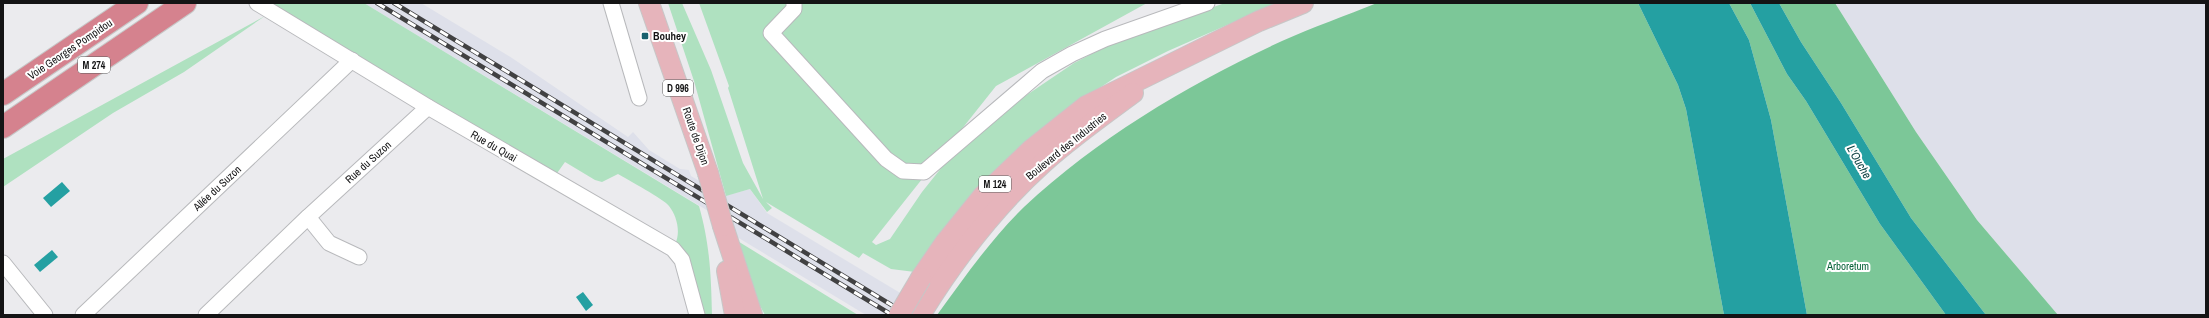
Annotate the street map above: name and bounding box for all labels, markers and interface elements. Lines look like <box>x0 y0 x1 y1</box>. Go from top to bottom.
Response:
street label: Voie Georges Pompidou <box>25 16 115 82</box>
place label: Bouhey <box>653 29 686 43</box>
marker: Bouhey <box>640 31 650 41</box>
road number: M 274 <box>78 57 110 73</box>
road number: D 996 <box>663 80 693 96</box>
street label: Route de Dijon <box>680 105 712 167</box>
street label: Boulevard des Industries <box>1023 109 1110 183</box>
street label: Rue du Quai <box>468 127 520 165</box>
street label: Rue du Suzon <box>342 138 394 186</box>
water label: L'Ouche <box>1843 142 1875 182</box>
street label: Allée du Suzon <box>189 162 244 214</box>
road number: M 124 <box>979 176 1011 192</box>
park label: Arboretum <box>1826 259 1869 273</box>

